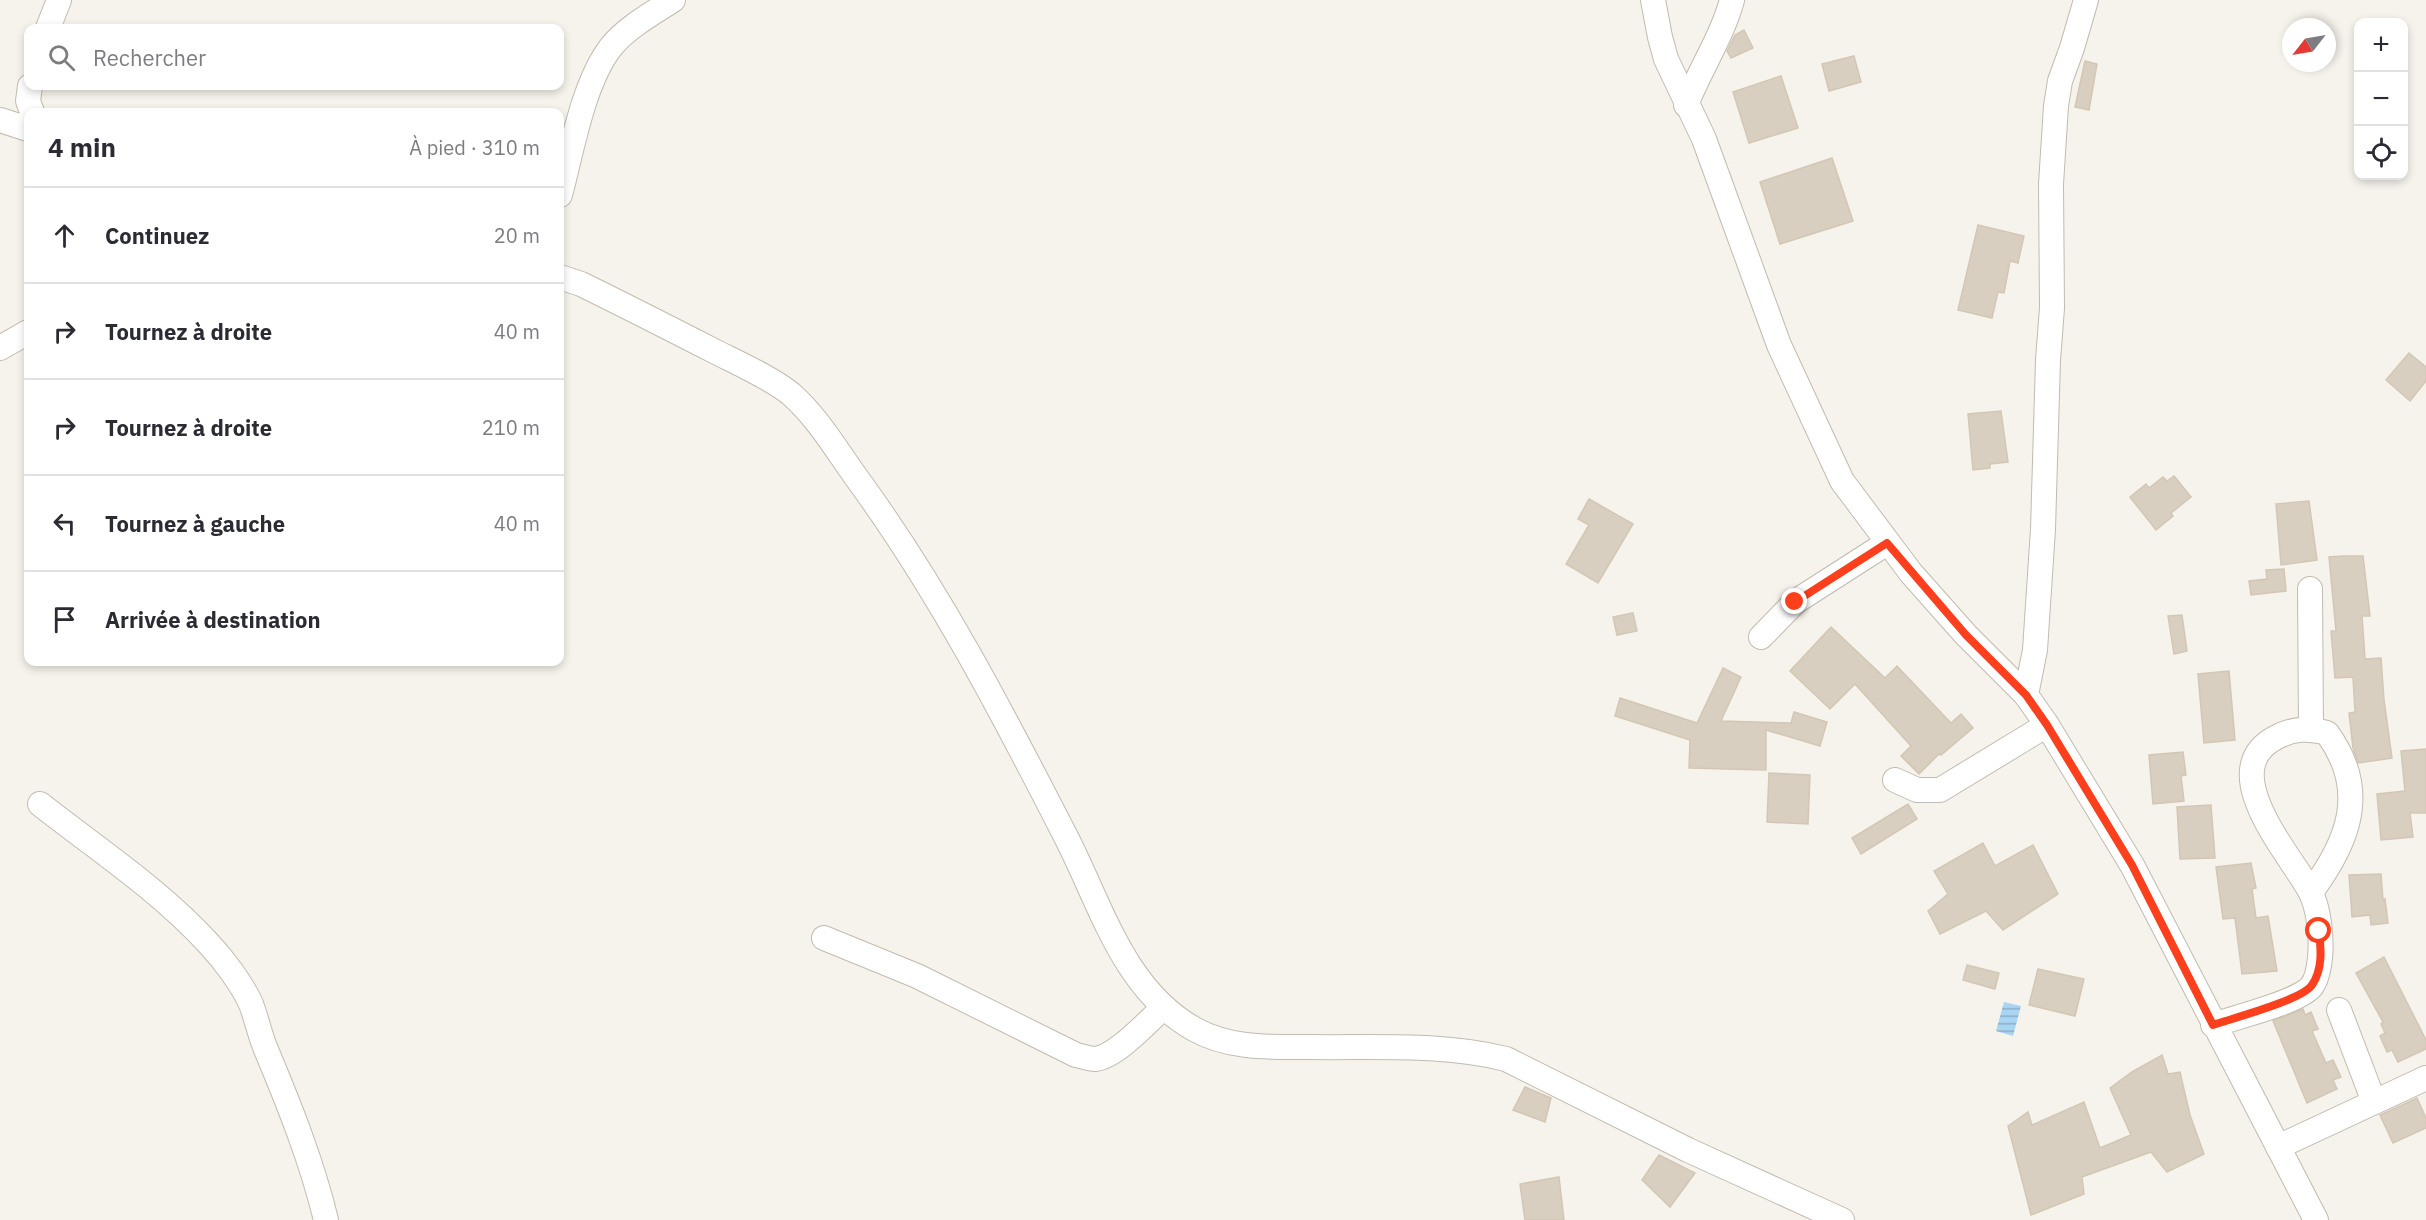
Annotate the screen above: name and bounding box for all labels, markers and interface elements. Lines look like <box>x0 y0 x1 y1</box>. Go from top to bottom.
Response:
north arrow <box>2282 18 2336 72</box>
map controls <box>2354 18 2408 180</box>
button: + <box>2354 18 2408 72</box>
search box <box>24 24 564 90</box>
icon: search <box>45 41 78 74</box>
text: Rechercher <box>93 43 206 72</box>
button: − <box>2354 72 2408 126</box>
button: locate <box>2354 126 2408 180</box>
text: 4 min <box>48 130 116 164</box>
text: À pied · 310 m <box>409 134 540 161</box>
icon: ahead <box>48 219 81 252</box>
text: Continuez <box>105 221 209 250</box>
text: 20 m <box>494 222 540 249</box>
icon: right <box>48 315 81 348</box>
text: Tournez à droite <box>105 317 272 346</box>
text: 40 m <box>494 318 540 345</box>
icon: right <box>48 411 81 444</box>
text: Tournez à droite <box>105 413 272 442</box>
text: 210 m <box>482 414 540 441</box>
icon: left <box>48 507 81 540</box>
text: Tournez à gauche <box>105 509 285 538</box>
text: 40 m <box>494 510 540 537</box>
route end <box>1781 588 1807 614</box>
icon: arrive <box>48 603 81 636</box>
text: Arrivée à destination <box>105 605 321 634</box>
route start <box>2305 917 2331 943</box>

